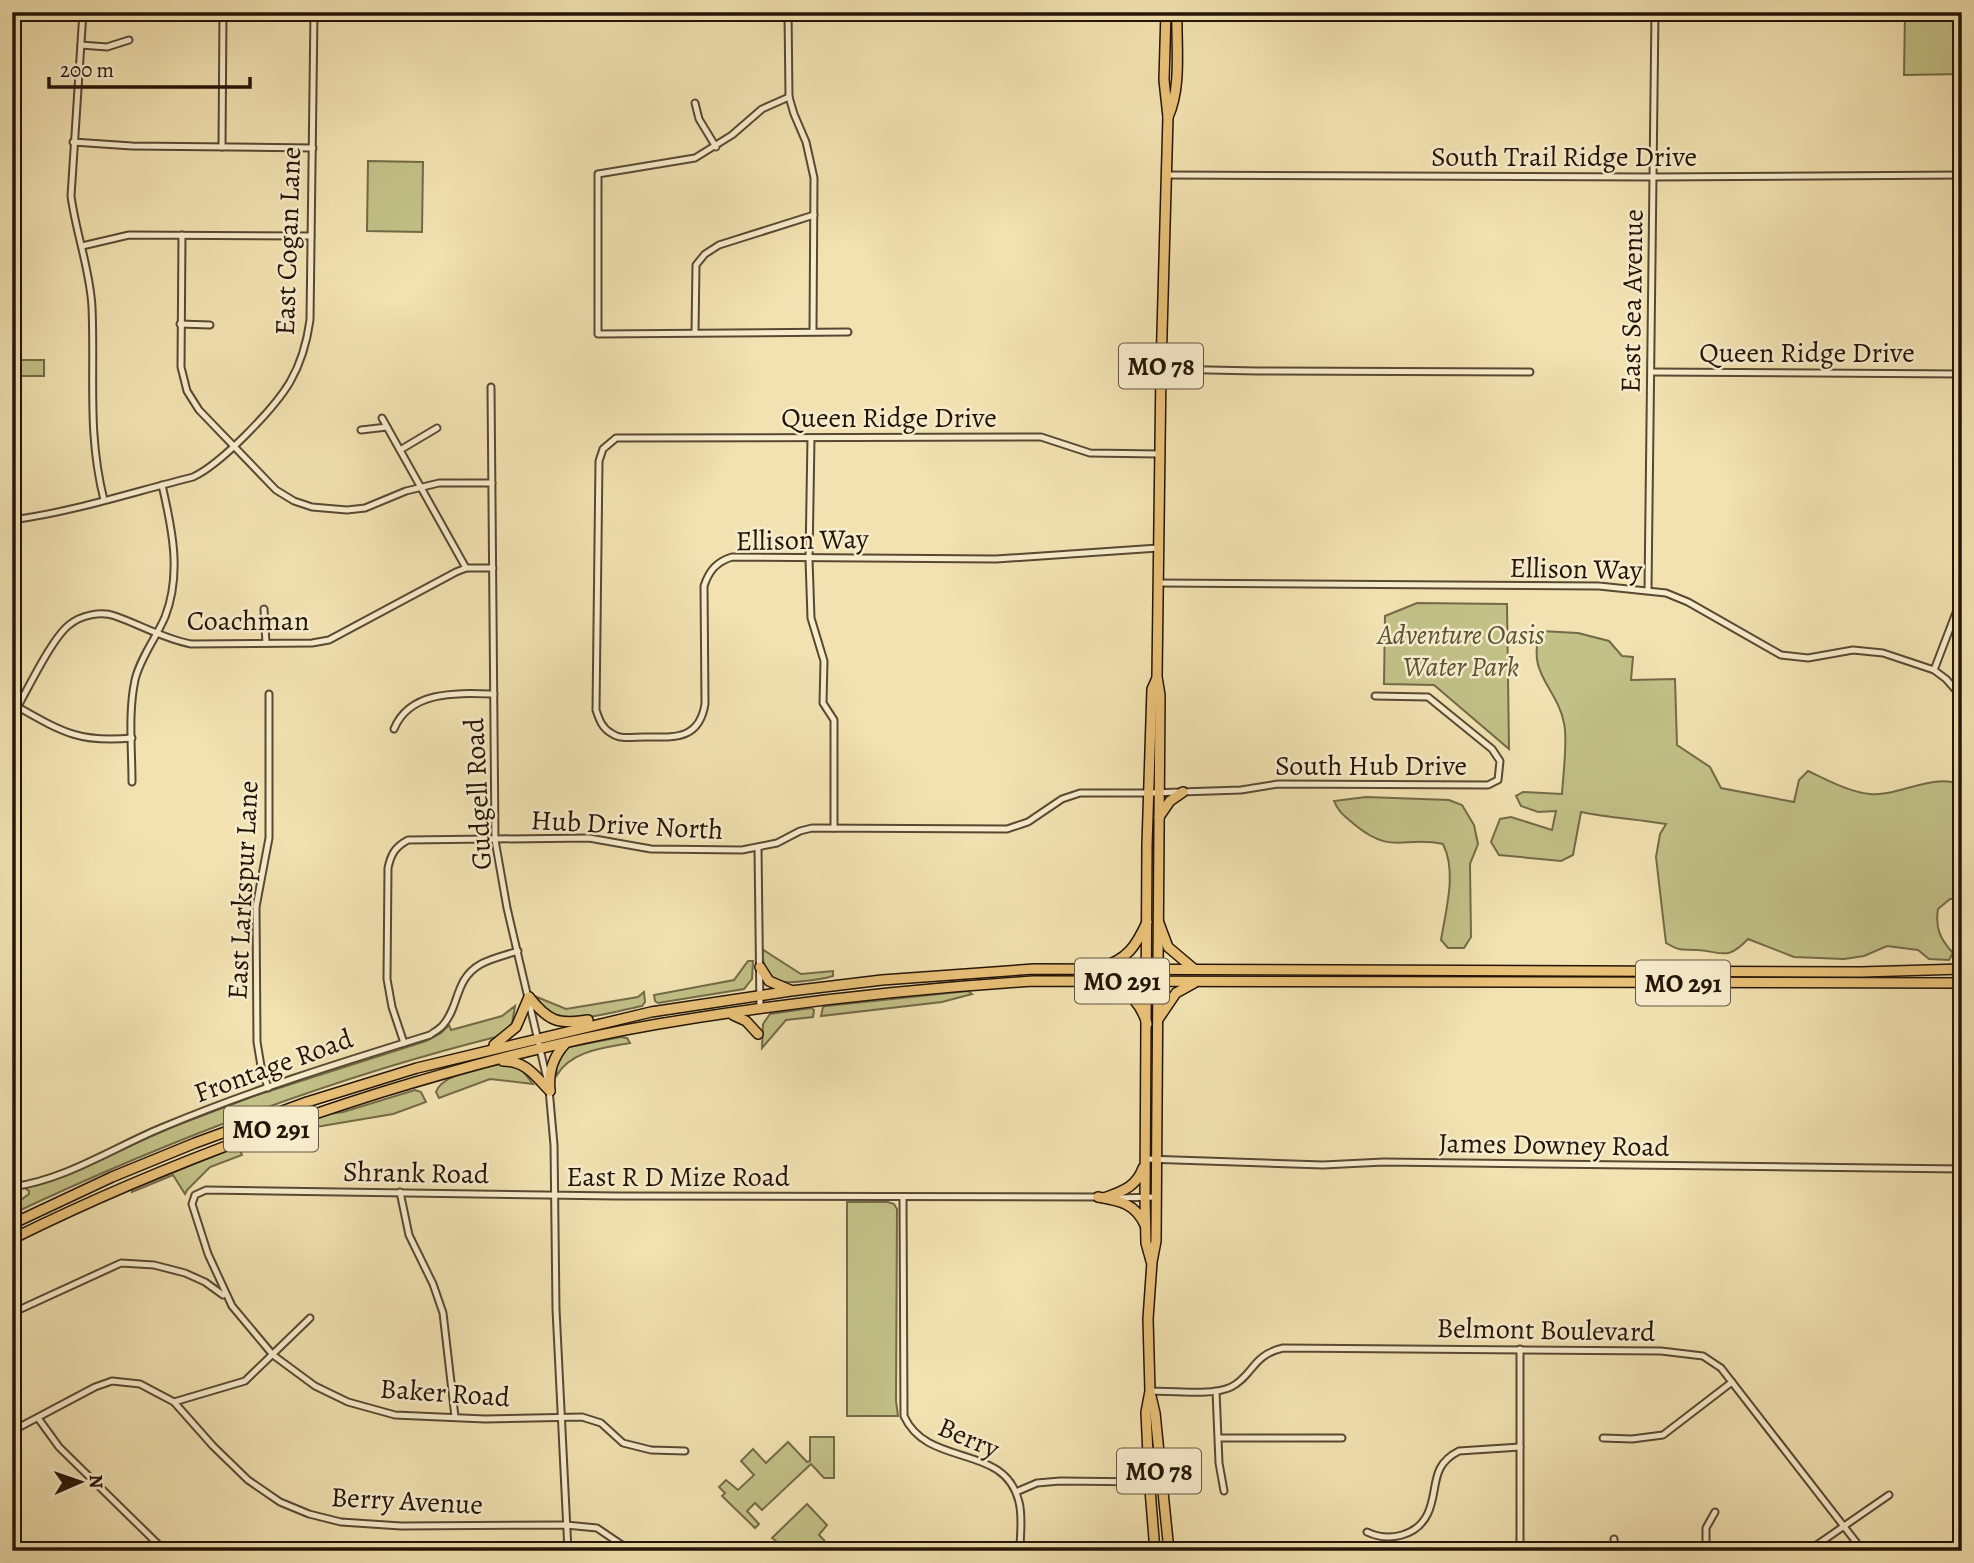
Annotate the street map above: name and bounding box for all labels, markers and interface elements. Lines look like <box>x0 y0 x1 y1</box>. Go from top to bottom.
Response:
scale bar <box>49 46 250 90</box>
text: 200 m <box>60 56 114 84</box>
street label: South Trail Ridge Drive <box>1431 138 1697 176</box>
street label: East Cogan Lane <box>266 146 310 336</box>
street label: East Sea Avenue <box>1611 209 1653 393</box>
street label: Queen Ridge Drive <box>1699 334 1915 372</box>
road number: MO 78 <box>1119 344 1203 388</box>
street label: Queen Ridge Drive <box>781 399 997 437</box>
street label: Ellison Way <box>735 520 869 560</box>
street label: Ellison Way <box>1509 549 1643 589</box>
street label: Coachman <box>187 602 309 640</box>
park label: Adventure Oasis Water Park <box>1375 616 1545 686</box>
street label: Gudgell Road <box>455 716 501 871</box>
street label: South Hub Drive <box>1275 747 1467 785</box>
street label: East Larkspur Lane <box>218 779 268 1001</box>
street label: Hub Drive North <box>530 801 724 849</box>
road number: MO 291 <box>1075 958 1169 1004</box>
road number: MO 291 <box>1636 960 1730 1006</box>
street label: Frontage Road <box>189 1019 359 1112</box>
road number: MO 291 <box>224 1106 318 1152</box>
street label: James Downey Road <box>1438 1124 1671 1166</box>
street label: Shrank Road <box>343 1153 490 1193</box>
street label: East R D Mize Road <box>566 1158 791 1196</box>
street label: Belmont Boulevard <box>1436 1309 1657 1351</box>
street label: Baker Road <box>379 1370 512 1417</box>
street label: Berry <box>932 1408 1006 1468</box>
north arrow <box>46 1448 116 1518</box>
road number: MO 78 <box>1117 1448 1201 1494</box>
text: N <box>83 1474 109 1489</box>
street label: Berry Avenue <box>330 1478 484 1524</box>

